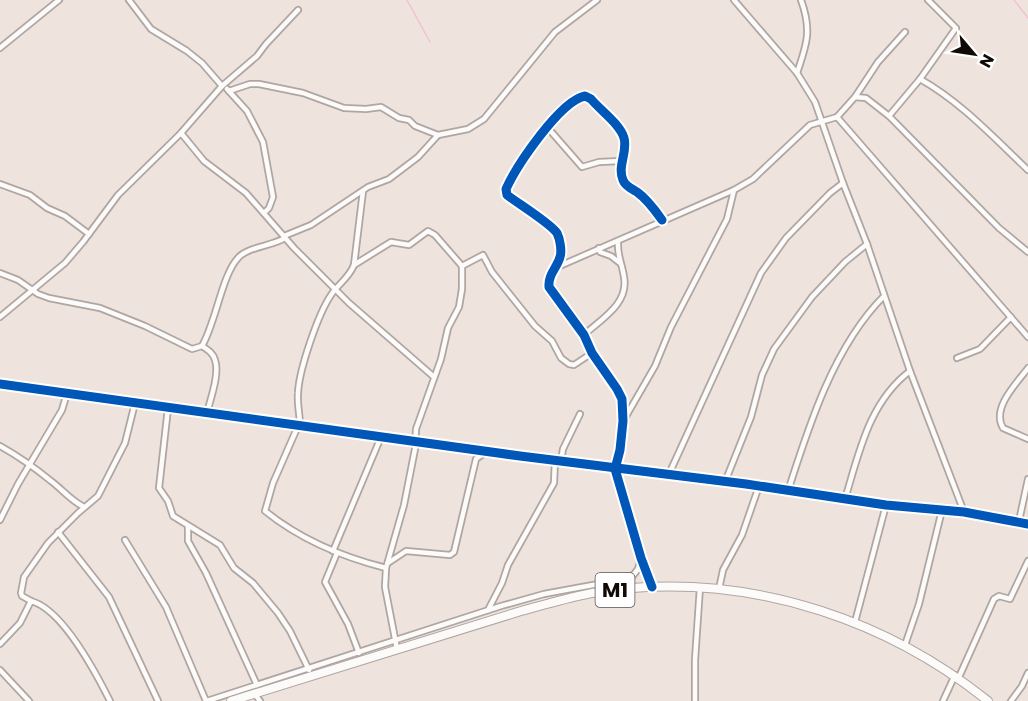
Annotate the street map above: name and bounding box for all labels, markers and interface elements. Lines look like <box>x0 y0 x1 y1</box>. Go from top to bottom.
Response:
north arrow <box>944 24 1004 84</box>
text: N <box>974 50 1000 72</box>
road number: M1 <box>596 573 634 607</box>

